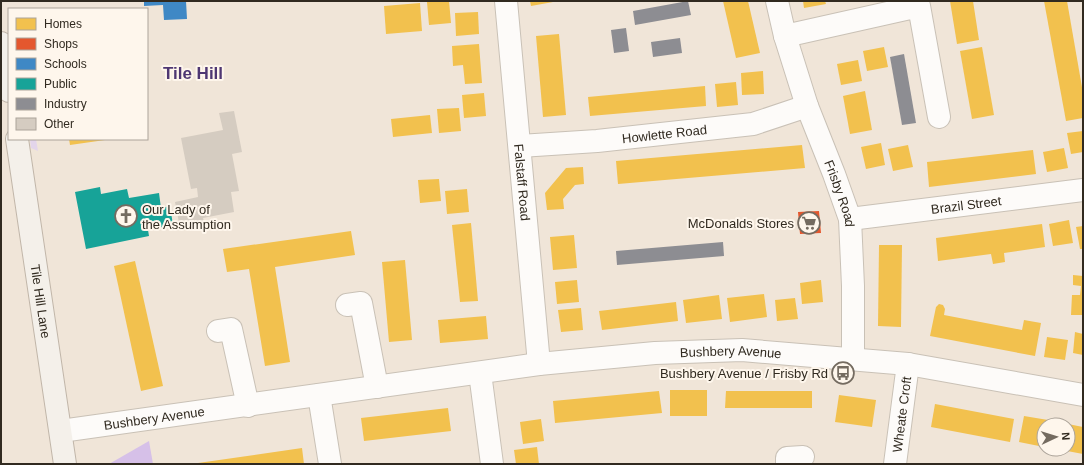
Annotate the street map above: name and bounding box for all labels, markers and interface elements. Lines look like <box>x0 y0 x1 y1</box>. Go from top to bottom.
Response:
legend <box>8 8 148 140</box>
text: Homes <box>44 17 82 31</box>
text: Shops <box>44 37 78 51</box>
text: Schools <box>44 57 87 71</box>
district label: Tile Hill <box>163 64 223 83</box>
text: Public <box>44 77 77 91</box>
text: Industry <box>44 97 87 111</box>
text: Other <box>44 117 74 131</box>
street label: Howlette Road <box>621 122 708 146</box>
street label: Falstaff Road <box>512 143 533 221</box>
street label: Frisby Road <box>822 158 858 227</box>
street label: Brazil Street <box>930 193 1003 216</box>
place label: Our Lady of the Assumption <box>142 202 231 232</box>
church icon: Our Lady of the Assumption <box>113 203 139 229</box>
supermarket icon: McDonalds Stores <box>796 210 822 236</box>
place label: McDonalds Stores <box>688 216 794 231</box>
street label: Tile Hill Lane <box>28 263 54 339</box>
street label: Bushbery Avenue <box>680 342 782 361</box>
bus stop icon: Bushbery Avenue / Frisby Rd <box>830 360 856 386</box>
place label: Bushbery Avenue / Frisby Rd <box>660 366 828 381</box>
street label: Wheate Croft <box>889 375 914 453</box>
street label: Bushbery Avenue <box>103 403 206 432</box>
north arrow <box>1036 417 1076 457</box>
text: N <box>1060 432 1072 441</box>

